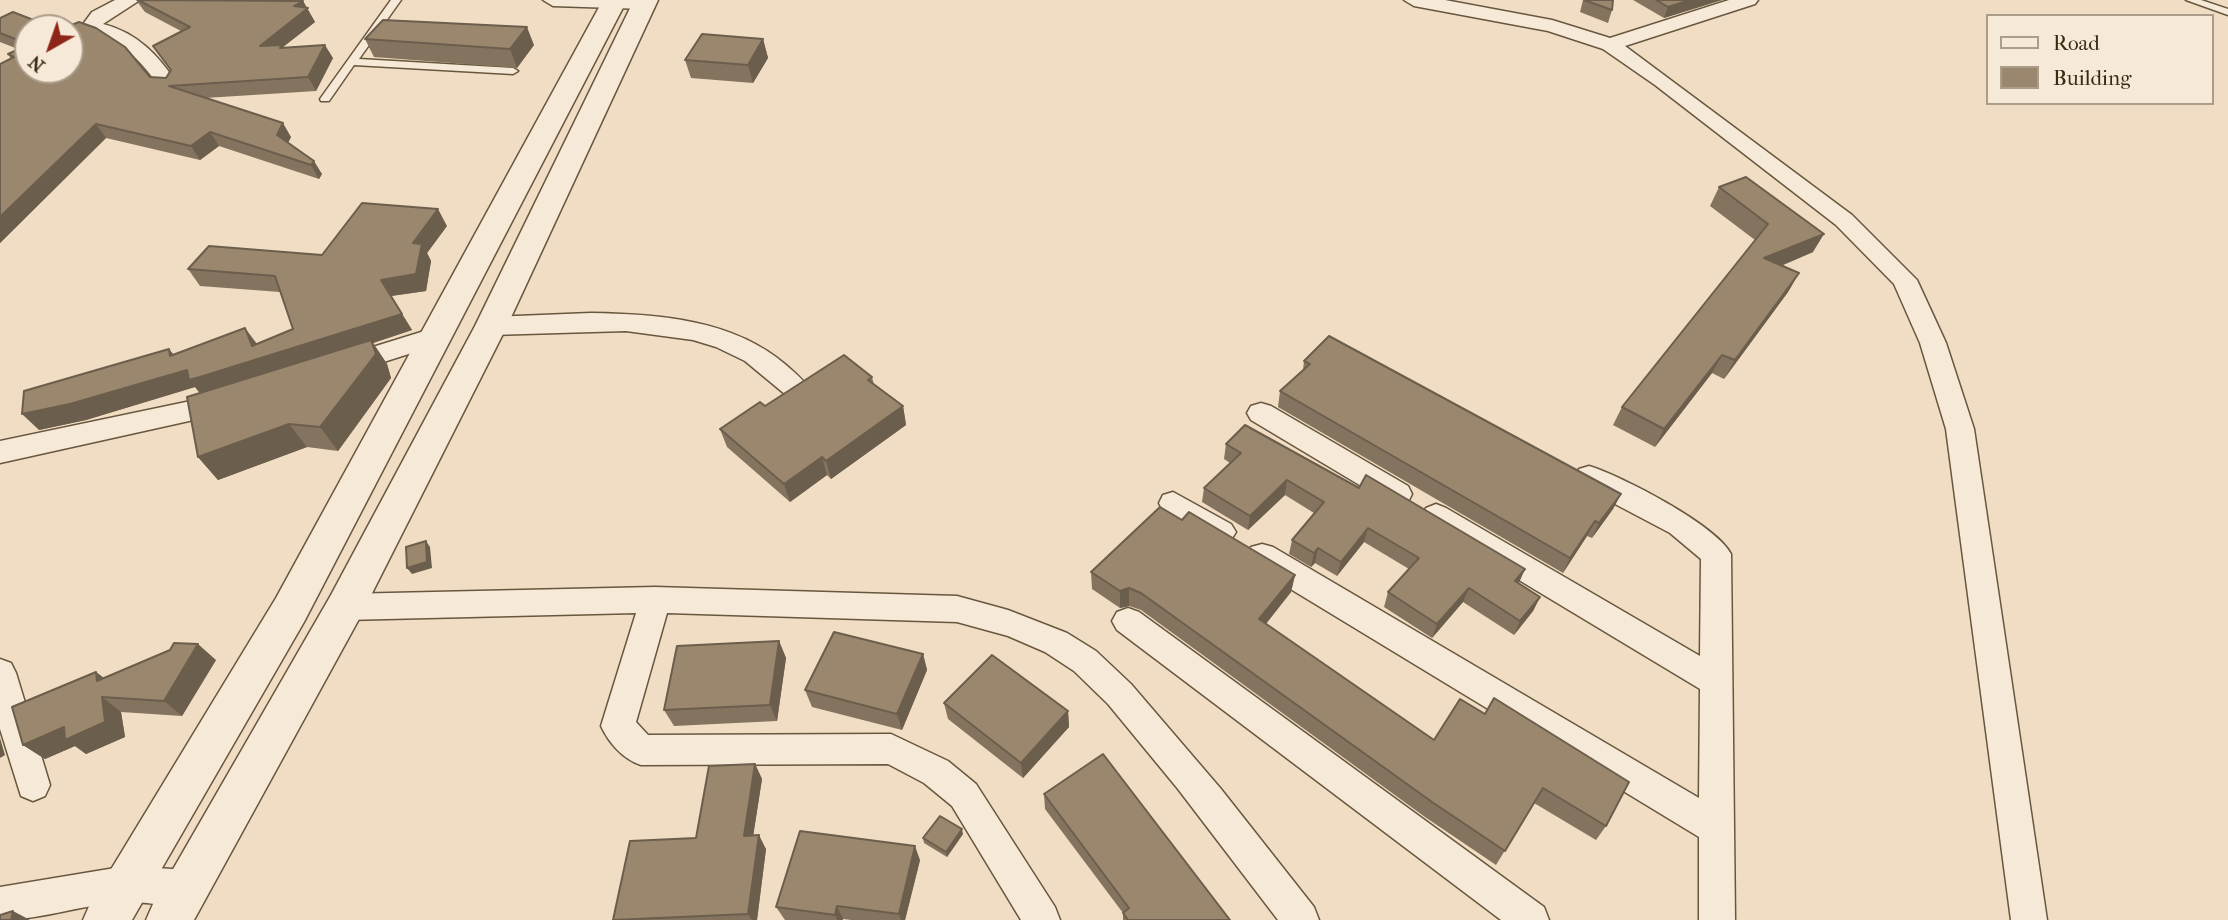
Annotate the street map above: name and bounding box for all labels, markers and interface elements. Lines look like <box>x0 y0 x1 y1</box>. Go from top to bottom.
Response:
north arrow <box>14 14 84 84</box>
legend <box>1986 14 2214 105</box>
text: Road <box>2053 31 2100 55</box>
text: N <box>24 50 49 77</box>
text: Building <box>2053 66 2131 90</box>

